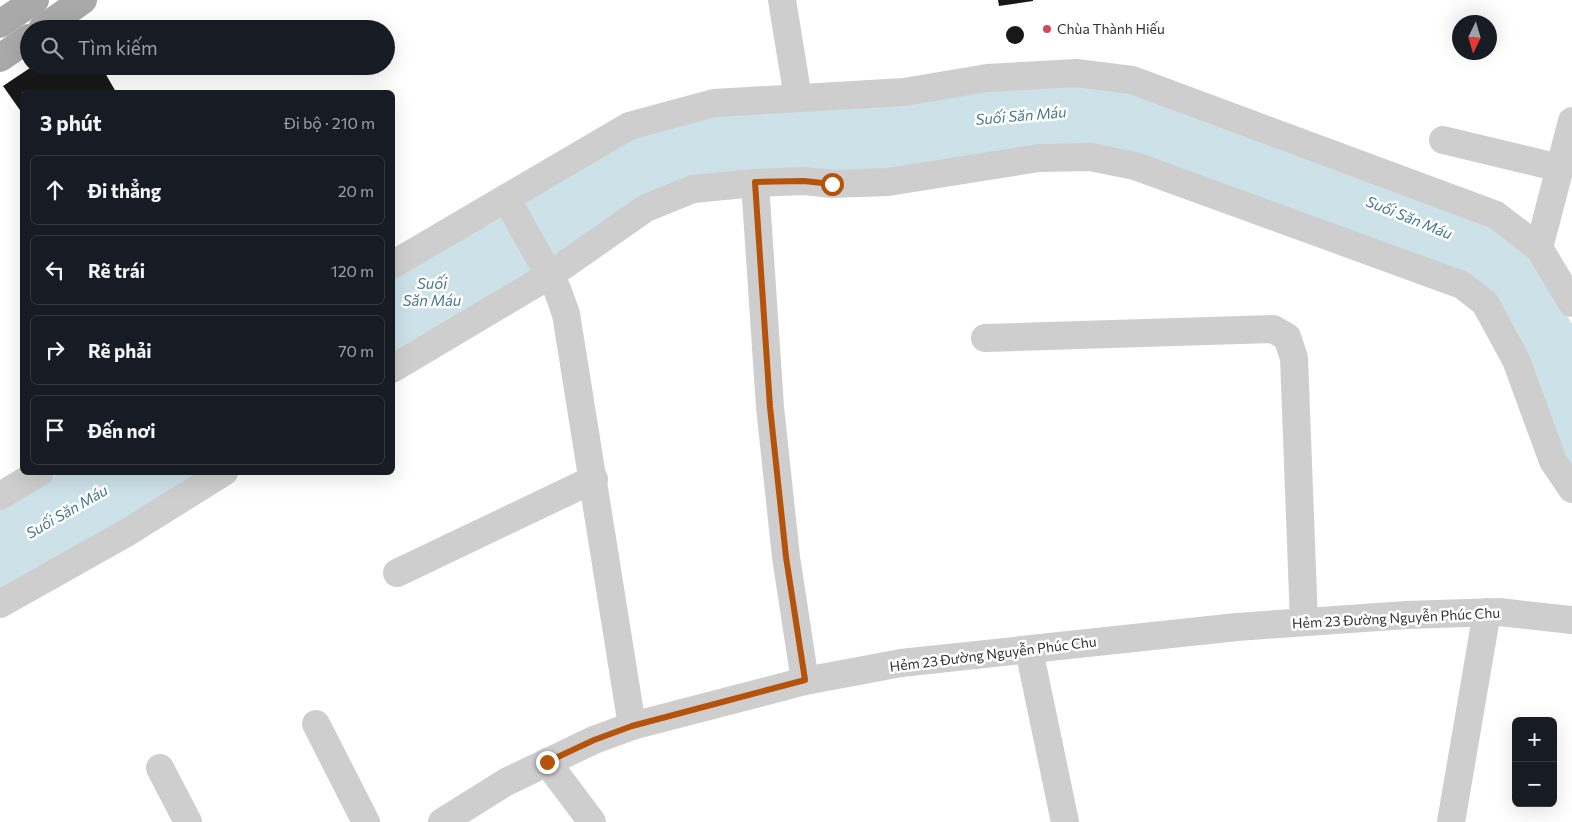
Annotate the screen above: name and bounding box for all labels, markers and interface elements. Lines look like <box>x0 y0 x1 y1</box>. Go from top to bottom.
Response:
north arrow <box>1452 15 1497 60</box>
search box <box>20 20 395 75</box>
place label: Chùa Thành Hiếu <box>1057 20 1165 37</box>
marker: Chùa Thành Hiếu <box>1041 23 1053 35</box>
icon: search <box>38 34 66 62</box>
text: Tìm kiếm <box>78 36 157 59</box>
water label: Suối Săn Máu <box>975 102 1068 128</box>
text: 3 phút <box>40 110 102 135</box>
text: Đi bộ · 210 m <box>284 113 375 132</box>
route start <box>821 173 844 196</box>
icon: ahead <box>41 176 69 204</box>
text: Đi thẳng <box>88 179 161 202</box>
text: 20 m <box>338 181 374 200</box>
water label: Suối Săn Máu <box>1364 192 1456 243</box>
icon: left <box>41 256 69 284</box>
text: Rẽ trái <box>88 259 145 282</box>
text: 120 m <box>331 261 374 280</box>
water label: Suối Săn Máu <box>403 274 462 309</box>
icon: right <box>41 336 69 364</box>
text: Rẽ phải <box>88 339 152 362</box>
text: 70 m <box>338 341 374 360</box>
icon: arrive <box>41 416 69 444</box>
text: Đến nơi <box>88 419 156 442</box>
water label: Suối Săn Máu <box>22 480 111 542</box>
street label: Hẻm 23 Đường Nguyễn Phúc Chu <box>1292 604 1500 631</box>
street label: Hẻm 23 Đường Nguyễn Phúc Chu <box>889 632 1097 675</box>
map controls <box>1512 717 1557 807</box>
button: + <box>1512 717 1557 762</box>
route end <box>536 751 559 774</box>
button: − <box>1512 762 1557 807</box>

